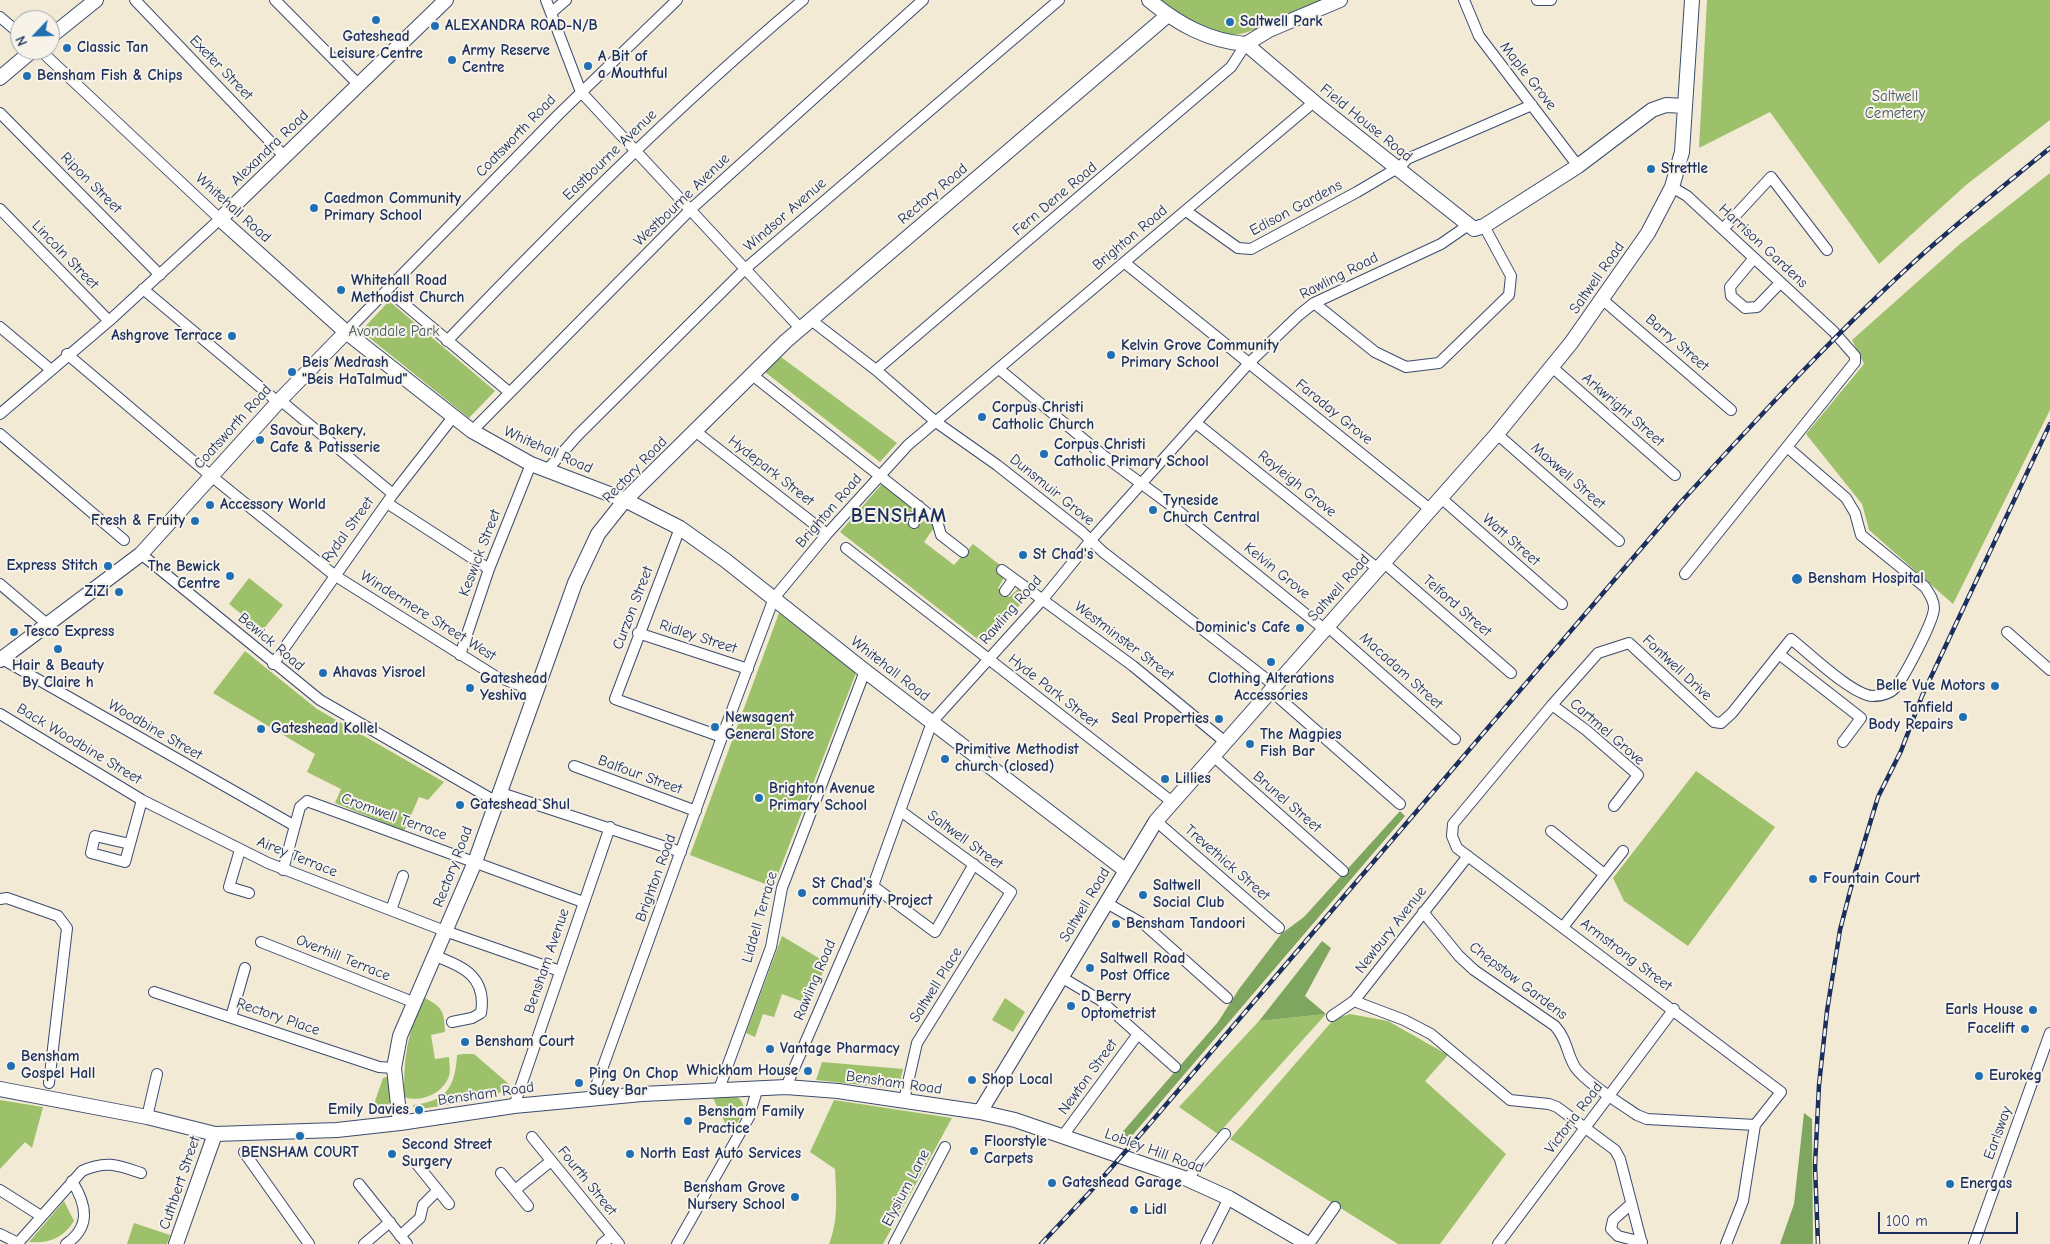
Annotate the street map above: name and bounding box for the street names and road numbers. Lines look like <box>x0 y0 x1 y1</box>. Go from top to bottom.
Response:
street label: Exeter Street <box>186 32 256 104</box>
street label: Maple Grove <box>1496 38 1560 114</box>
street label: Field House Road <box>1316 80 1416 166</box>
street label: Coatsworth Road <box>472 91 560 181</box>
street label: Alexandra Road <box>227 106 313 190</box>
street label: Eastbourne Avenue <box>559 106 661 204</box>
street label: Ripon Street <box>57 149 125 217</box>
street label: Westbourne Avenue <box>630 150 734 250</box>
street label: Fern Dene Road <box>1009 158 1101 240</box>
street label: Rectory Road <box>895 160 971 228</box>
street label: Whitehall Road <box>191 169 275 247</box>
street label: Windsor Avenue <box>740 174 830 256</box>
street label: Edison Gardens <box>1247 176 1345 240</box>
street label: Harrison Gardens <box>1715 200 1811 292</box>
street label: Brighton Road <box>1089 201 1171 275</box>
street label: Lincoln Street <box>28 217 102 293</box>
street label: Saltwell Road <box>1566 239 1628 317</box>
street label: Rawling Road <box>1297 249 1381 303</box>
street label: Barry Street <box>1642 311 1712 375</box>
street label: Arkwright Street <box>1578 369 1668 451</box>
street label: Faraday Grove <box>1292 375 1376 449</box>
street label: Coatsworth Road <box>190 381 276 473</box>
street label: Whitehall Road <box>501 422 595 478</box>
street label: Hydepark Street <box>724 432 818 510</box>
street label: Rectory Road <box>599 433 671 507</box>
street label: Maxwell Street <box>1527 439 1609 513</box>
street label: Rayleigh Grove <box>1254 447 1340 521</box>
street label: Dunsmuir Grove <box>1006 450 1098 530</box>
street label: Brighton Road <box>792 470 866 552</box>
street label: Rydal Street <box>318 494 378 566</box>
street label: Keswick Street <box>455 507 505 599</box>
street label: Watt Street <box>1478 510 1544 570</box>
street label: Kelvin Grove <box>1240 539 1314 603</box>
street label: Saltwell Road <box>1304 551 1374 625</box>
street label: Curzon Street <box>609 564 657 652</box>
street label: Windermere Street West <box>357 567 499 665</box>
street label: Telford Street <box>1419 571 1495 641</box>
street label: Rawling Road <box>976 572 1046 648</box>
street label: Westminster Street <box>1071 598 1177 684</box>
street label: Bewick Road <box>234 609 308 675</box>
street label: Ridley Street <box>657 616 739 658</box>
street label: Macadam Street <box>1356 629 1446 713</box>
street label: Fontwell Drive <box>1639 631 1715 705</box>
street label: Whitehall Road <box>847 632 933 706</box>
street label: Hyde Park Street <box>1004 650 1102 732</box>
street label: Cartmel Grove <box>1566 695 1648 769</box>
street label: Woodbine Street <box>105 696 205 764</box>
street label: Back Woodbine Street <box>13 700 145 788</box>
street label: Balfour Street <box>595 751 685 799</box>
street label: Brunel Street <box>1249 767 1325 837</box>
street label: Cromwell Terrace <box>339 790 449 844</box>
street label: Saltwell Street <box>924 807 1006 873</box>
street label: Trevethick Street <box>1181 821 1273 905</box>
street label: Rectory Road <box>429 824 477 910</box>
street label: Brighton Road <box>632 832 680 924</box>
street label: Airey Terrace <box>254 833 340 881</box>
street label: Saltwell Road <box>1056 864 1114 946</box>
street label: Liddell Terrace <box>738 869 782 965</box>
street label: Newbury Avenue <box>1351 883 1431 977</box>
street label: Bensham Avenue <box>521 906 573 1016</box>
street label: Armstrong Street <box>1577 915 1675 995</box>
street label: Overhill Terrace <box>293 931 393 985</box>
street label: Rawling Road <box>790 937 840 1023</box>
street label: Chepstow Gardens <box>1465 938 1571 1024</box>
street label: Saltwell Place <box>906 944 966 1026</box>
street label: Rectory Place <box>234 994 322 1040</box>
street label: Newton Street <box>1055 1036 1121 1118</box>
street label: Bensham Road <box>845 1067 943 1099</box>
street label: Bensham Road <box>437 1078 535 1110</box>
street label: Victoria Road <box>1541 1079 1607 1157</box>
street label: Earlsway <box>1980 1104 2016 1162</box>
street label: Lobley Hill Road <box>1102 1125 1206 1177</box>
street label: Cuthbert Street <box>156 1134 204 1232</box>
street label: Fourth Street <box>553 1143 621 1219</box>
street label: Elysium Lane <box>878 1146 934 1230</box>

